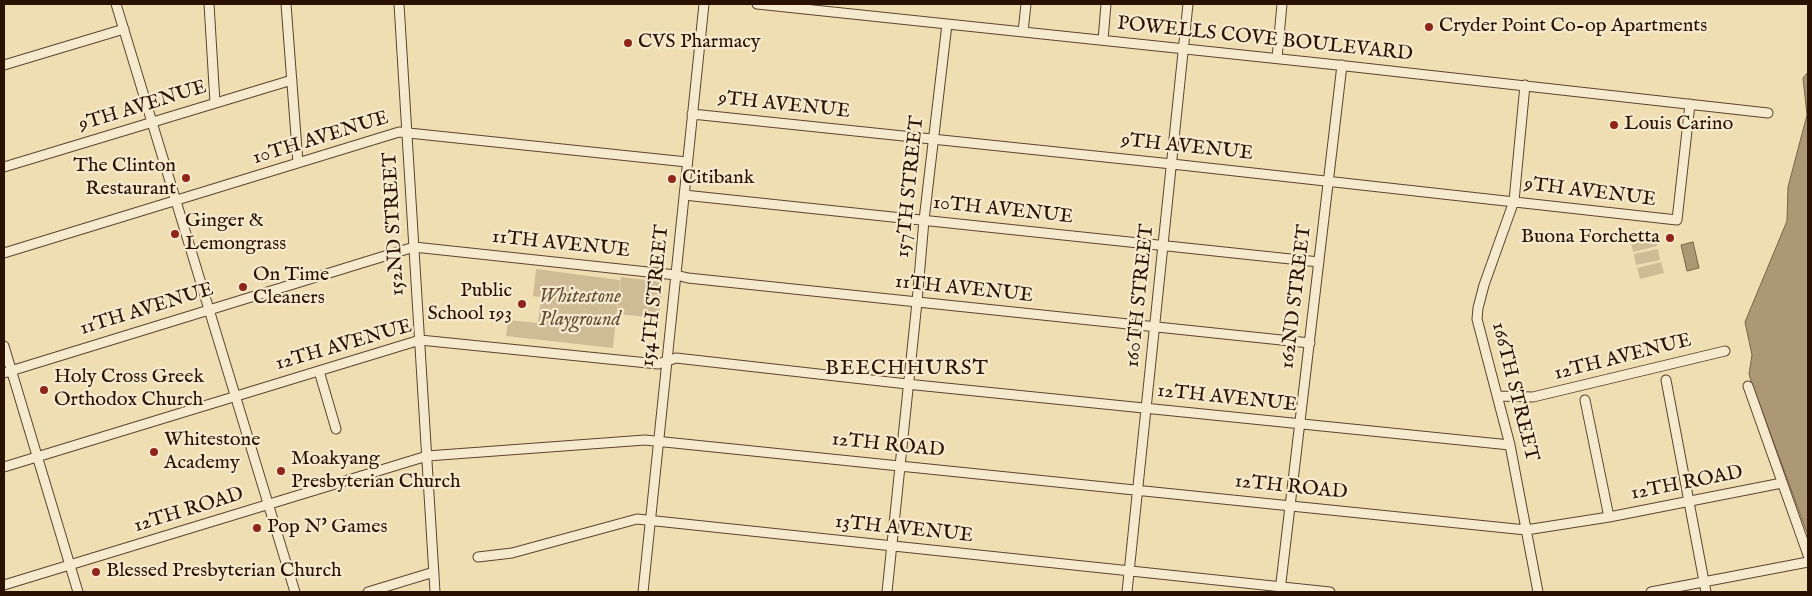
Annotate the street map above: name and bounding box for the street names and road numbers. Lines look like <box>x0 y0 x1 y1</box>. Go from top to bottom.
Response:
street label: POWELLS COVE BOULEVARD <box>1116 13 1414 67</box>
street label: 9TH AVENUE <box>76 76 210 138</box>
street label: 9TH AVENUE <box>717 87 851 125</box>
street label: 10TH AVENUE <box>250 107 392 171</box>
street label: 157TH STREET <box>892 115 930 259</box>
street label: 9TH AVENUE <box>1120 129 1254 167</box>
street label: 152ND STREET <box>379 151 411 297</box>
street label: 9TH AVENUE <box>1523 173 1657 213</box>
street label: 10TH AVENUE <box>932 192 1074 230</box>
street label: 160TH STREET <box>1122 223 1160 369</box>
street label: 162ND STREET <box>1276 223 1318 371</box>
street label: 154TH STREET <box>637 224 675 368</box>
street label: 11TH AVENUE <box>491 226 631 264</box>
street label: 11TH AVENUE <box>894 271 1034 309</box>
street label: 11TH AVENUE <box>77 278 217 342</box>
street label: 12TH AVENUE <box>273 315 415 377</box>
street label: 166TH STREET <box>1485 320 1543 464</box>
street label: 12TH AVENUE <box>1552 329 1694 387</box>
street label: 12TH AVENUE <box>1156 380 1298 418</box>
street label: 12TH ROAD <box>830 428 946 464</box>
street label: 12TH ROAD <box>1629 461 1745 507</box>
street label: 12TH ROAD <box>1233 470 1349 506</box>
street label: 12TH ROAD <box>131 483 247 539</box>
street label: 13TH AVENUE <box>834 511 974 549</box>

